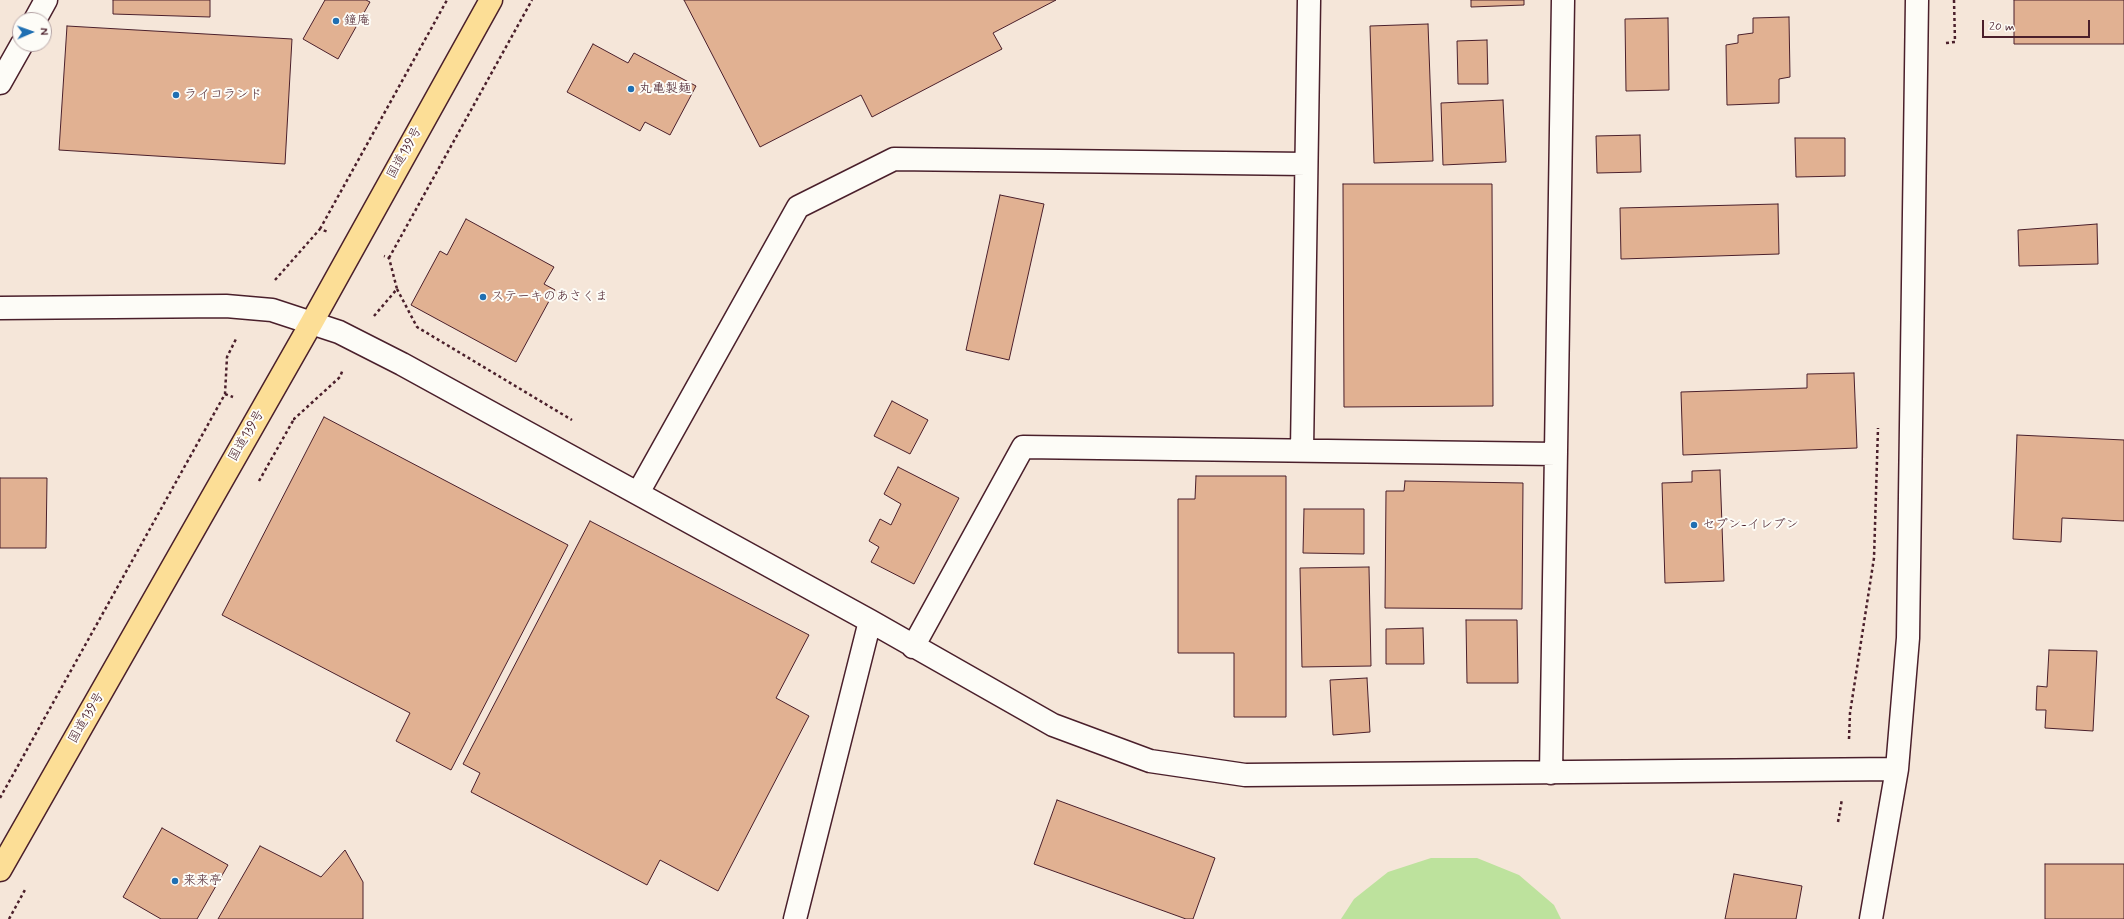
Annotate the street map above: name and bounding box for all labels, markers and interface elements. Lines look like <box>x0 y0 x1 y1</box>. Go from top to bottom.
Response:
north arrow <box>12 12 52 52</box>
scale bar <box>1984 12 2092 38</box>
place label: 鐘庵 <box>344 13 370 29</box>
marker: 鐘庵 <box>331 16 341 26</box>
text: 20 m <box>1989 19 2015 35</box>
text: N <box>36 28 50 36</box>
place label: 丸亀製麺 <box>639 81 691 97</box>
marker: 丸亀製麺 <box>626 84 636 94</box>
place label: ライコランド <box>184 87 262 103</box>
marker: ライコランド <box>171 90 181 100</box>
street label: 国道139号 <box>384 124 426 182</box>
place label: ステーキのあさくま <box>491 289 608 305</box>
marker: ステーキのあさくま <box>478 292 488 302</box>
street label: 国道139号 <box>226 407 268 465</box>
place label: セブン-イレブン <box>1702 517 1799 533</box>
marker: セブン-イレブン <box>1689 520 1699 530</box>
street label: 国道139号 <box>66 689 108 747</box>
place label: 来来亭 <box>183 873 222 889</box>
marker: 来来亭 <box>170 876 180 886</box>

